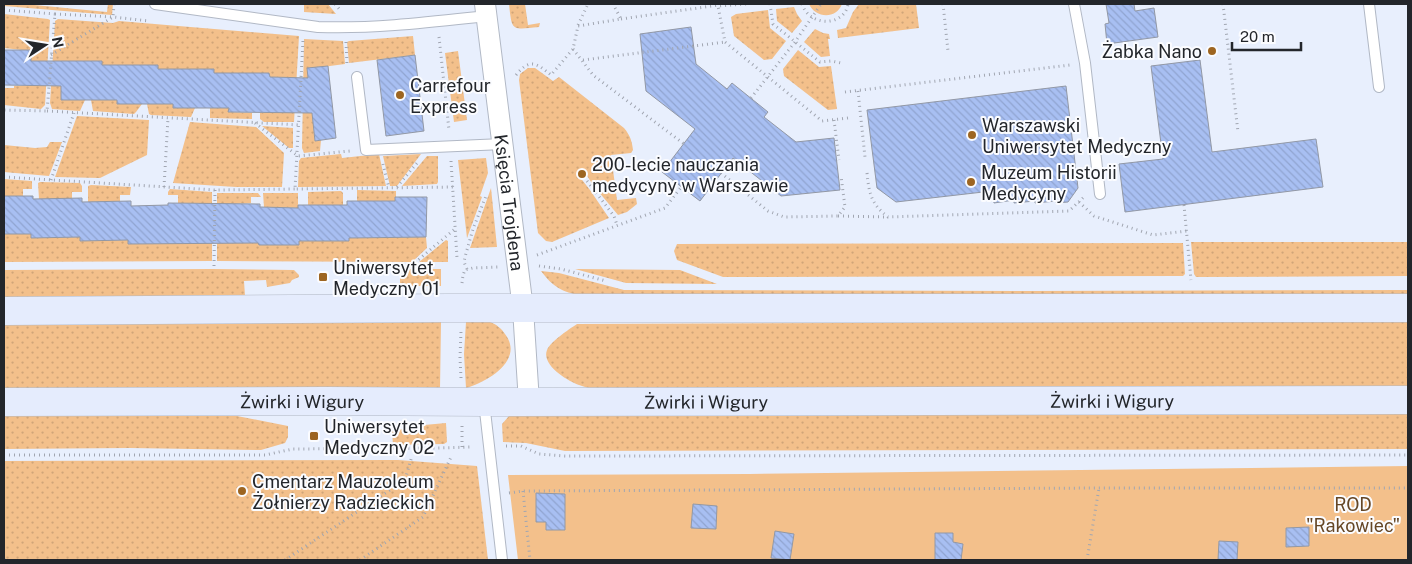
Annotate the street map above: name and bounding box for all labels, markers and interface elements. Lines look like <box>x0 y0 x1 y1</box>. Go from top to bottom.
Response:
north arrow <box>20 20 70 70</box>
scale bar <box>1232 20 1301 52</box>
text: 20 m <box>1240 28 1275 45</box>
text: N <box>49 35 67 49</box>
place label: Żabka Nano <box>1102 40 1202 62</box>
marker: Żabka Nano <box>1206 45 1218 57</box>
place label: Carrefour Express <box>410 75 491 117</box>
marker: Carrefour Express <box>394 89 406 101</box>
place label: Warszawski Uniwersytet Medyczny <box>982 115 1172 157</box>
marker: Warszawski Uniwersytet Medyczny <box>966 129 978 141</box>
street label: Księcia Trojdena <box>491 133 529 272</box>
place label: 200-lecie nauczania medycyny w Warszawie <box>592 154 789 196</box>
place label: Muzeum Historii Medycyny <box>981 162 1117 204</box>
marker: 200-lecie nauczania medycyny w Warszawie <box>576 168 588 180</box>
marker: Muzeum Historii Medycyny <box>965 176 977 188</box>
place label: Uniwersytet Medyczny 01 <box>333 257 440 299</box>
marker: Uniwersytet Medyczny 01 <box>317 271 329 283</box>
street label: Żwirki i Wigury <box>1050 389 1175 411</box>
street label: Żwirki i Wigury <box>240 390 365 412</box>
street label: Żwirki i Wigury <box>644 390 769 412</box>
place label: Uniwersytet Medyczny 02 <box>324 416 434 458</box>
marker: Uniwersytet Medyczny 02 <box>308 430 320 442</box>
place label: Cmentarz Mauzoleum Żołnierzy Radzieckich <box>252 471 435 513</box>
marker: Cmentarz Mauzoleum Żołnierzy Radzieckich <box>236 485 248 497</box>
park label: ROD "Rakowiec" <box>1306 494 1400 536</box>

